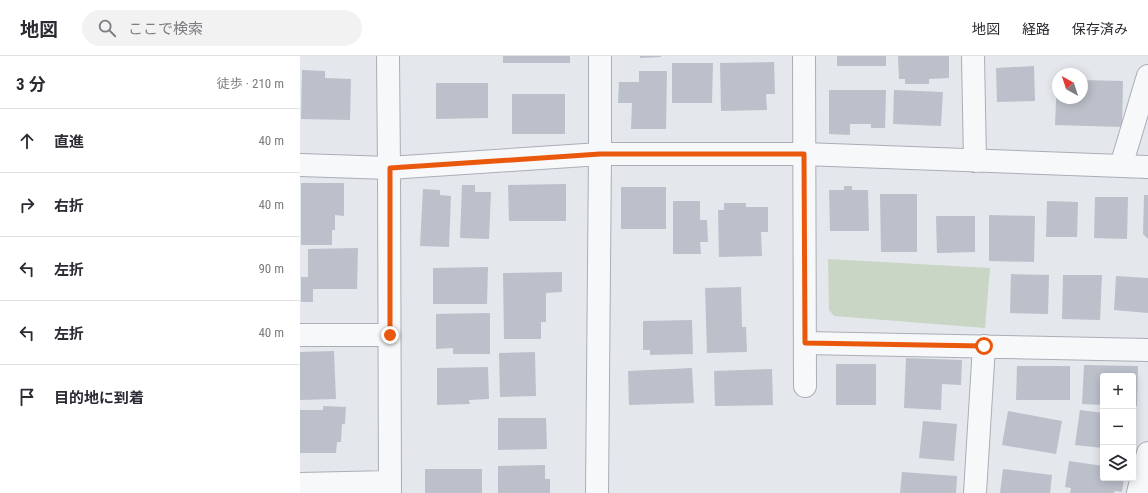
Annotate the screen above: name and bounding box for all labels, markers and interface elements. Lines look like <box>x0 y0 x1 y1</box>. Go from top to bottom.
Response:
search box <box>82 10 362 46</box>
icon: search <box>96 17 118 39</box>
text: 地図 <box>20 18 58 41</box>
text: ここで検索 <box>128 20 203 38</box>
text: 地図 <box>972 21 1000 37</box>
text: 経路 <box>1022 21 1050 37</box>
text: 保存済み <box>1072 21 1128 37</box>
north arrow <box>1052 68 1088 104</box>
text: 3 分 <box>16 74 46 94</box>
text: 徒歩 · 210 m <box>217 76 284 91</box>
icon: ahead <box>16 130 38 152</box>
text: 直進 <box>54 133 84 151</box>
text: 40 m <box>258 133 284 148</box>
icon: right <box>16 194 38 216</box>
text: 右折 <box>54 197 84 215</box>
text: 40 m <box>258 197 284 212</box>
icon: left <box>16 258 38 280</box>
text: 左折 <box>54 261 84 279</box>
text: 90 m <box>258 261 284 276</box>
icon: left <box>16 322 38 344</box>
text: 左折 <box>54 325 84 343</box>
text: 40 m <box>258 325 284 340</box>
route end <box>381 326 399 344</box>
route start <box>975 337 993 355</box>
map controls <box>1100 373 1136 481</box>
button: + <box>1100 373 1136 409</box>
icon: arrive <box>16 386 38 408</box>
text: 目的地に到着 <box>54 389 144 407</box>
button: − <box>1100 409 1136 445</box>
button: layers <box>1100 445 1136 481</box>

